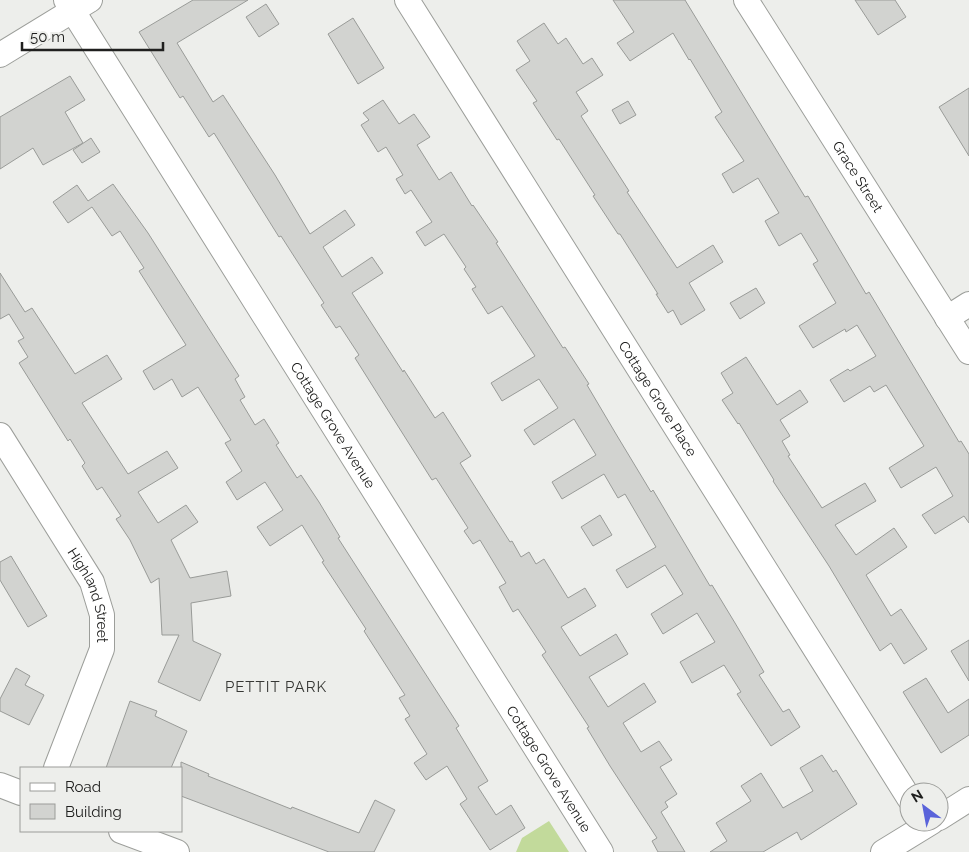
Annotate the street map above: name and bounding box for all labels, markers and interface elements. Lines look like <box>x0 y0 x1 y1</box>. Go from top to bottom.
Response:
scale bar <box>22 20 164 52</box>
text: 50 m <box>30 28 65 46</box>
street label: Grace Street <box>829 138 886 215</box>
street label: Cottage Grove Place <box>616 338 700 459</box>
street label: Cottage Grove Avenue <box>287 359 379 491</box>
street label: Highland Street <box>65 545 110 643</box>
district label: PETTIT PARK <box>225 678 327 696</box>
street label: Cottage Grove Avenue <box>503 703 594 835</box>
legend <box>20 767 182 832</box>
text: Road <box>65 778 101 796</box>
north arrow <box>899 782 949 832</box>
text: N <box>908 786 926 806</box>
text: Building <box>65 803 122 821</box>

